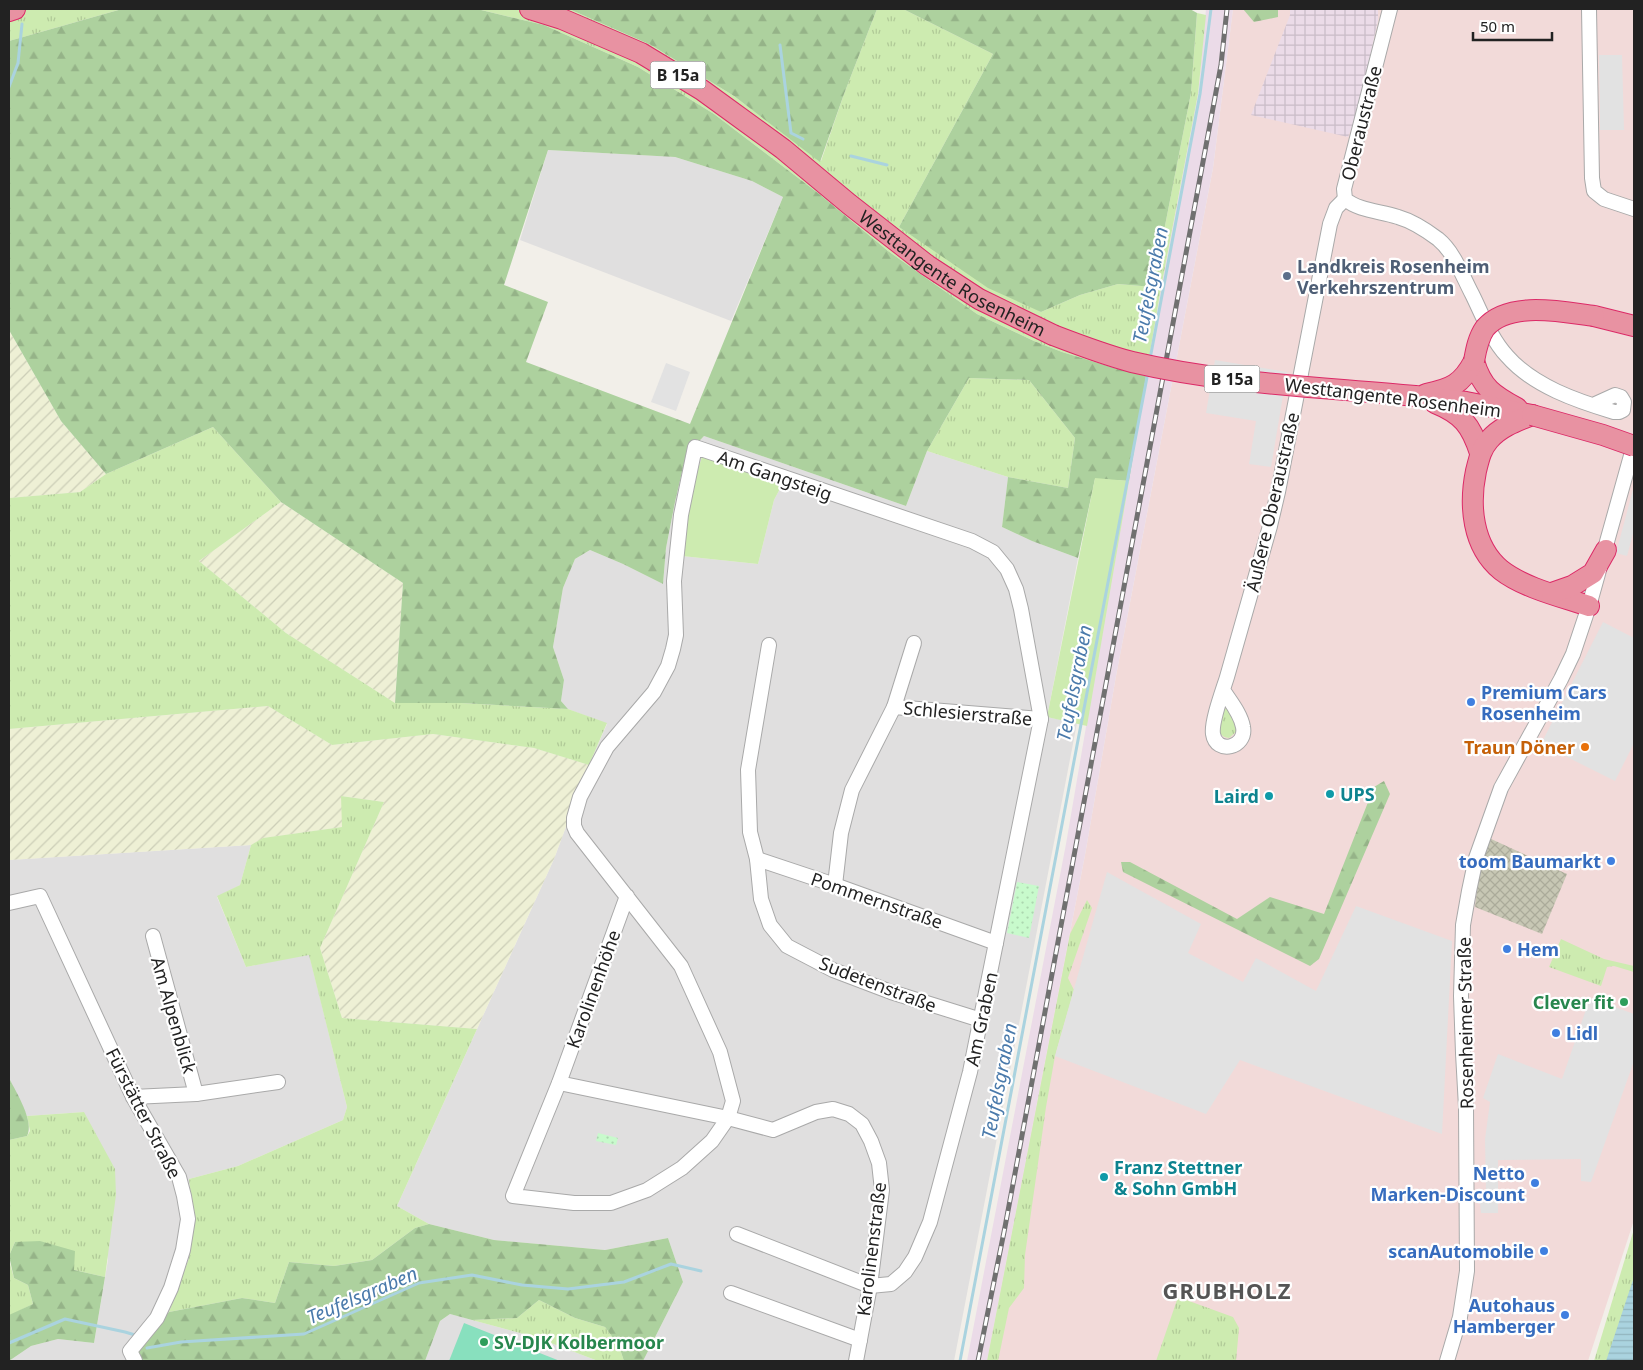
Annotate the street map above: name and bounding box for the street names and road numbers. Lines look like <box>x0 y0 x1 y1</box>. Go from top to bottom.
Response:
road number: B 15a <box>650 62 706 88</box>
street label: Oberaustraße <box>1335 63 1387 183</box>
street label: Westtangente Rosenheim <box>854 204 1050 342</box>
road number: B 15a <box>1204 366 1260 392</box>
street label: Westtangente Rosenheim <box>1283 372 1503 422</box>
street label: Äußere Oberaustraße <box>1240 410 1304 594</box>
street label: Am Gangsteig <box>715 444 835 506</box>
street label: Schlesierstraße <box>903 695 1033 731</box>
street label: Pommernstraße <box>808 866 946 934</box>
street label: Karolinenhöhe <box>560 927 626 1051</box>
street label: Rosenheimer Straße <box>1452 937 1478 1109</box>
street label: Sudetenstraße <box>816 951 940 1017</box>
street label: Am Alpenblick <box>146 954 202 1076</box>
street label: Am Graben <box>959 970 1003 1068</box>
street label: Fürstätter Straße <box>101 1044 187 1182</box>
street label: Karolinenstraße <box>851 1181 891 1317</box>

